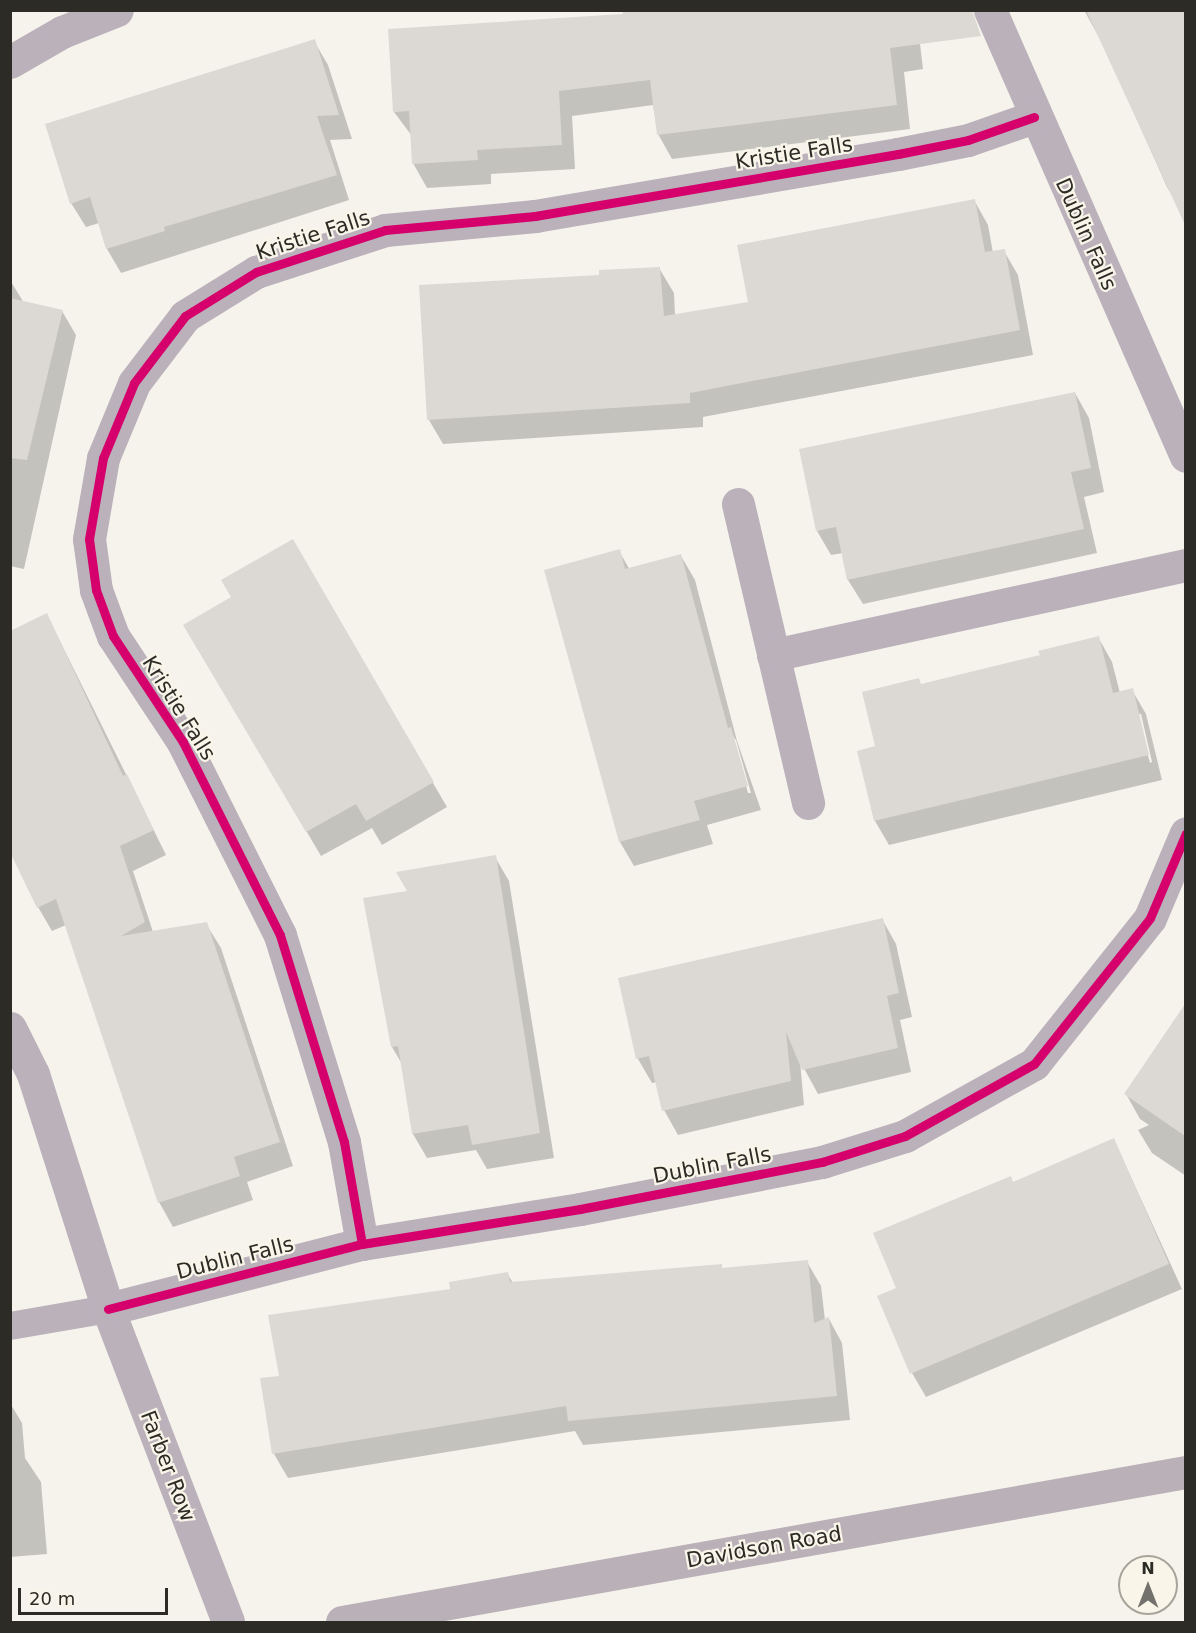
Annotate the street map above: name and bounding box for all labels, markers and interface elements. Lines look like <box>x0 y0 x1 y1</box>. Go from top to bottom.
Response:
street label: Kristie Falls <box>734 131 854 175</box>
street label: Dublin Falls <box>1050 174 1122 294</box>
street label: Kristie Falls <box>253 205 373 265</box>
street label: Kristie Falls <box>137 651 221 765</box>
street label: Dublin Falls <box>651 1141 773 1189</box>
street label: Dublin Falls <box>174 1231 296 1285</box>
street label: Farber Row <box>135 1407 201 1525</box>
street label: Davidson Road <box>684 1521 844 1573</box>
north arrow <box>1118 1555 1178 1615</box>
text: N <box>1141 1559 1155 1578</box>
scale bar <box>21 1576 171 1614</box>
text: 20 m <box>29 1588 75 1609</box>

